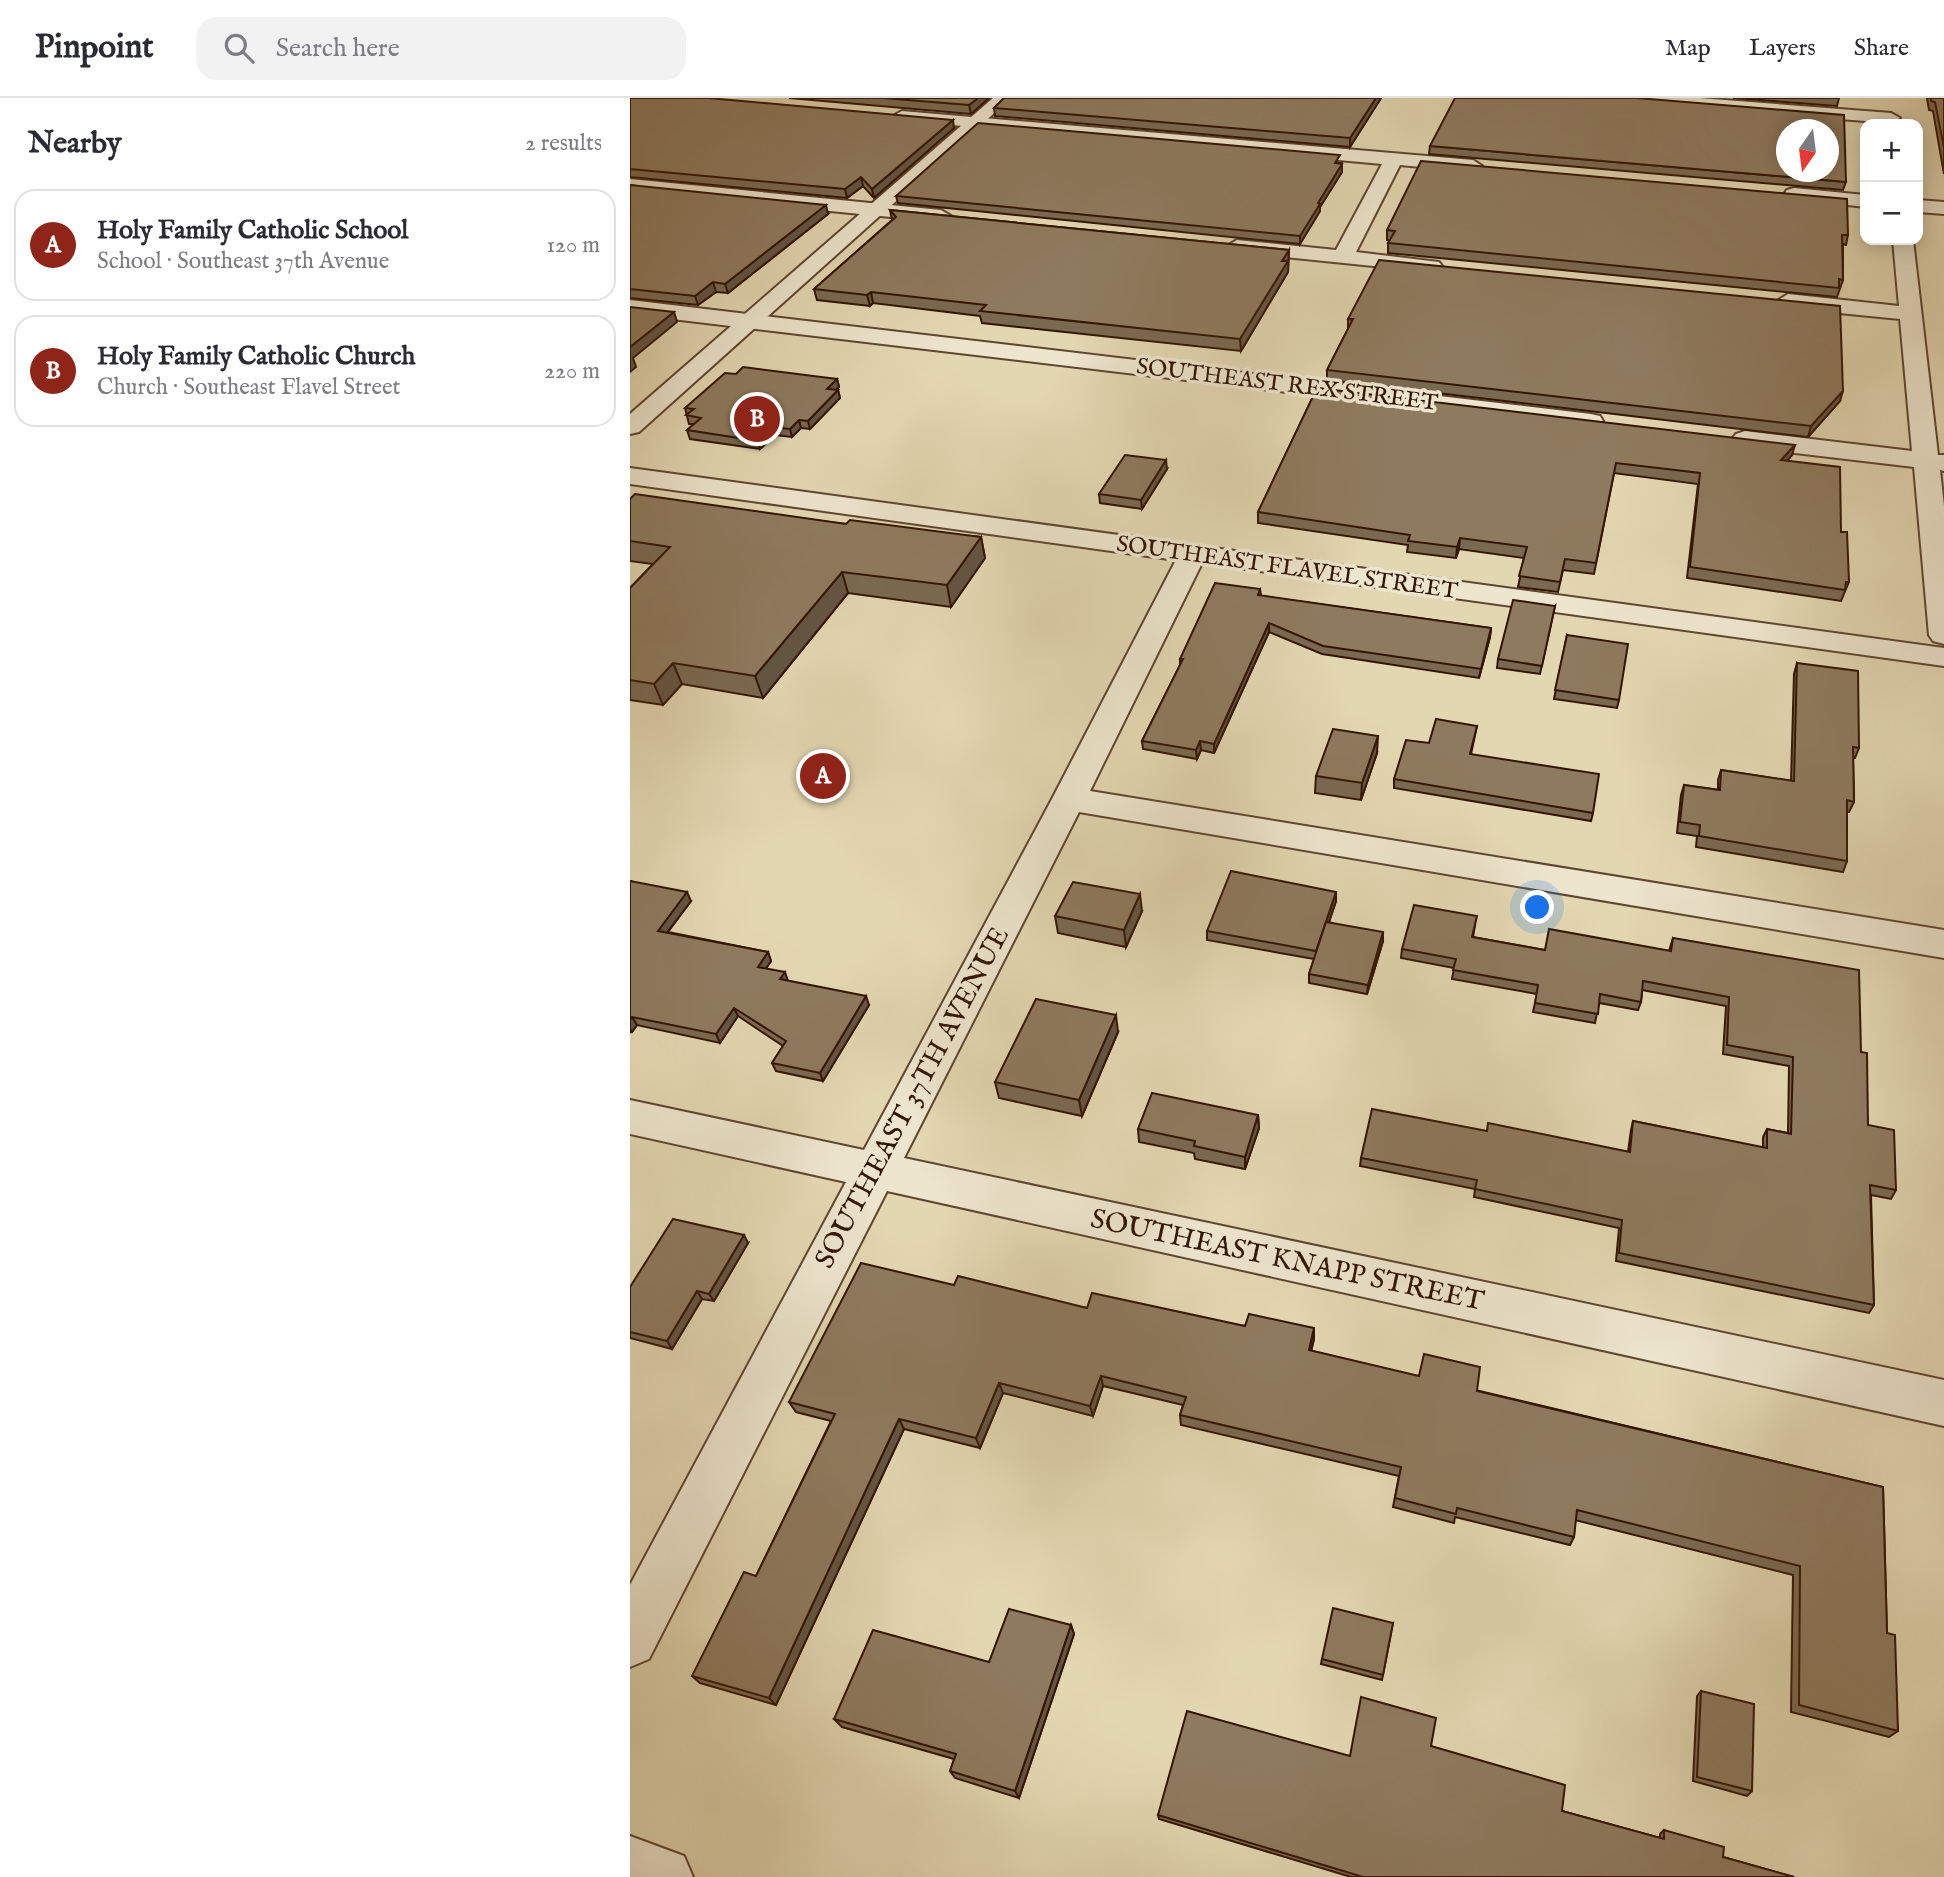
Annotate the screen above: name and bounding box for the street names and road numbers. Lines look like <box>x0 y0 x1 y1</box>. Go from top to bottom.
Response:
street label: SOUTHEAST REX STREET <box>1135 352 1440 418</box>
street label: SOUTHEAST FLAVEL STREET <box>1115 530 1460 606</box>
street label: SOUTHEAST 37TH AVENUE <box>808 921 1018 1275</box>
street label: SOUTHEAST KNAPP STREET <box>1087 1202 1487 1320</box>

